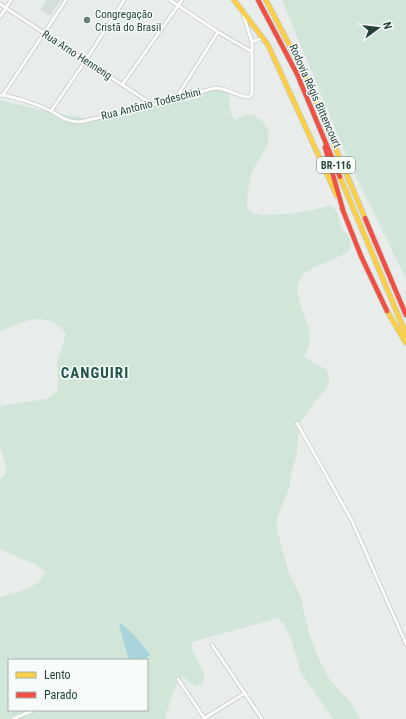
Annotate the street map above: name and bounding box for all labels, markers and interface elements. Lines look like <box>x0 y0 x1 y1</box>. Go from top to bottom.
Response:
place label: Congregação Cristã do Brasil <box>95 8 161 34</box>
north arrow <box>358 8 398 48</box>
marker: Congregação Cristã do Brasil <box>82 15 92 25</box>
text: N <box>380 21 394 31</box>
street label: Rua Arno Henneng <box>40 28 114 82</box>
street label: Rodovia Régis Bittencourt <box>286 42 344 150</box>
street label: Rua Antônio Todeschini <box>100 85 202 123</box>
road number: BR-116 <box>317 157 355 173</box>
district label: CANGUIRI <box>61 364 129 382</box>
legend <box>8 659 148 711</box>
text: Lento <box>44 668 71 682</box>
text: Parado <box>44 688 77 702</box>

